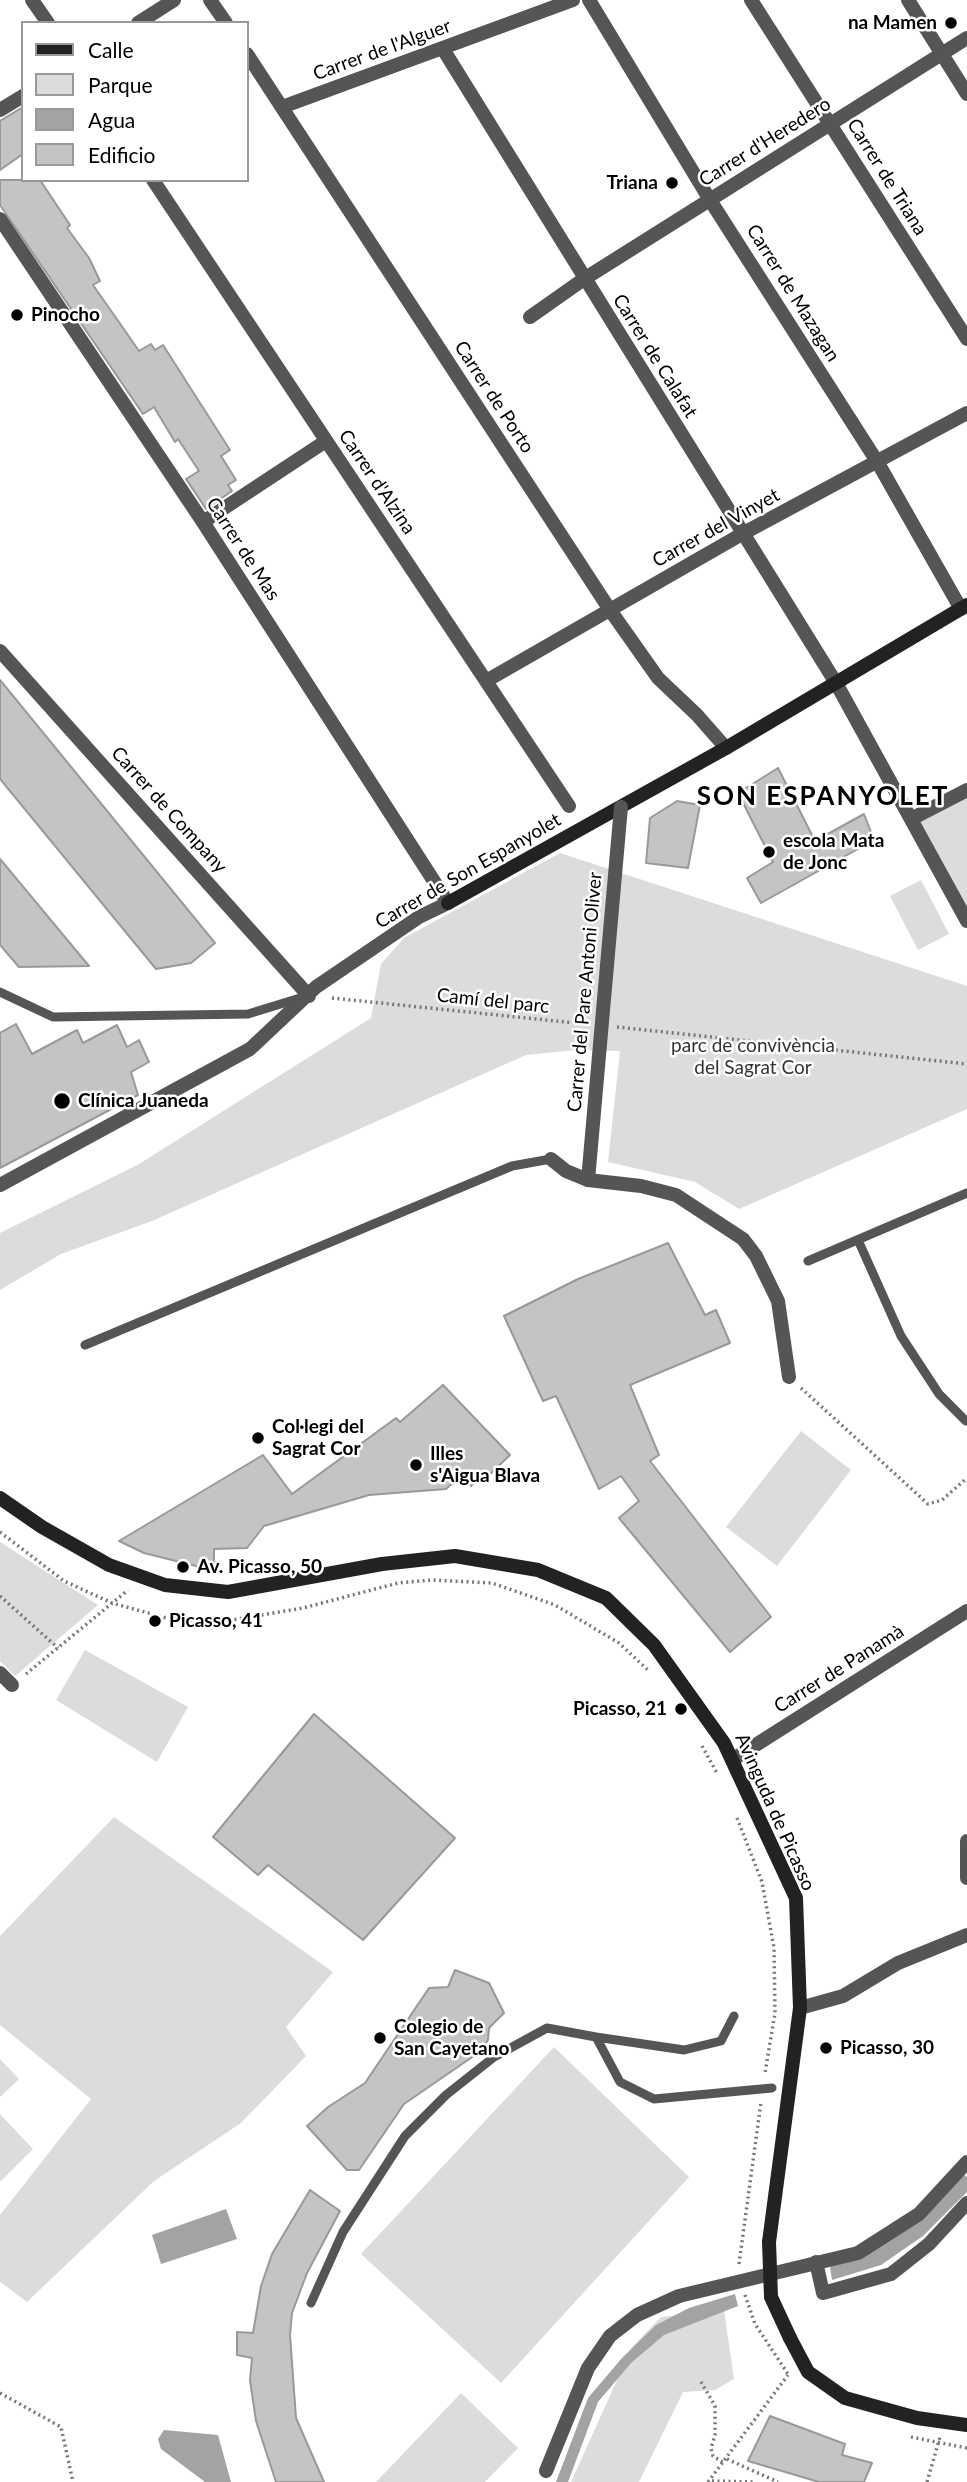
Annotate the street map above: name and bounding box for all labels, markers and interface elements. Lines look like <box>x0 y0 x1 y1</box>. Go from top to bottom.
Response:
place label: na Mamen <box>848 12 937 34</box>
street label: Carrer de l'Alguer <box>310 15 454 85</box>
marker: na Mamen <box>943 15 959 31</box>
legend <box>21 21 248 182</box>
text: Calle <box>88 37 133 62</box>
text: Parque <box>88 72 153 97</box>
street label: Carrer d'Heredero <box>695 92 835 192</box>
text: Agua <box>88 107 135 132</box>
street label: Carrer de Triana <box>842 115 932 239</box>
text: Edificio <box>88 142 155 167</box>
place label: Triana <box>607 172 658 194</box>
marker: Triana <box>664 175 680 191</box>
street label: Carrer de Mazagan <box>742 220 844 366</box>
street label: Carrer de Calafat <box>608 290 702 422</box>
place label: Pinocho <box>31 304 100 326</box>
marker: Pinocho <box>9 307 25 323</box>
street label: Carrer de Porto <box>449 337 539 457</box>
street label: Carrer d'Alzina <box>334 425 420 539</box>
street label: Carrer del Vinyet <box>649 484 783 572</box>
street label: Carrer de Mas <box>201 493 285 605</box>
street label: Carrer de Company <box>106 742 232 878</box>
district label: SON ESPANYOLET <box>698 781 948 813</box>
street label: Carrer de Son Espanyolet <box>371 809 565 933</box>
place label: escola Mata de Jonc <box>783 830 884 874</box>
marker: escola Mata de Jonc <box>761 844 777 860</box>
street label: Carrer del Pare Antoni Oliver <box>563 871 607 1113</box>
street label: Camí del parc <box>436 984 550 1018</box>
park label: parc de convivència del Sagrat Cor <box>671 1035 835 1079</box>
place label: Clínica Juaneda <box>78 1090 209 1112</box>
marker: Clínica Juaneda <box>52 1091 72 1111</box>
place label: Col·legi del Sagrat Cor <box>272 1416 364 1460</box>
marker: Col·legi del Sagrat Cor <box>250 1430 266 1446</box>
place label: Illes s'Aigua Blava <box>430 1443 540 1487</box>
marker: Illes s'Aigua Blava <box>408 1457 424 1473</box>
place label: Av. Picasso, 50 <box>197 1556 322 1578</box>
marker: Av. Picasso, 50 <box>175 1559 191 1575</box>
place label: Picasso, 41 <box>169 1610 263 1632</box>
marker: Picasso, 41 <box>147 1613 163 1629</box>
street label: Carrer de Panamà <box>770 1620 908 1718</box>
place label: Picasso, 21 <box>573 1698 667 1720</box>
marker: Picasso, 21 <box>673 1701 689 1717</box>
street label: Avinguda de Picasso <box>730 1730 820 1894</box>
place label: Colegio de San Cayetano <box>394 2016 509 2060</box>
marker: Colegio de San Cayetano <box>372 2030 388 2046</box>
place label: Picasso, 30 <box>840 2037 934 2059</box>
marker: Picasso, 30 <box>818 2040 834 2056</box>

